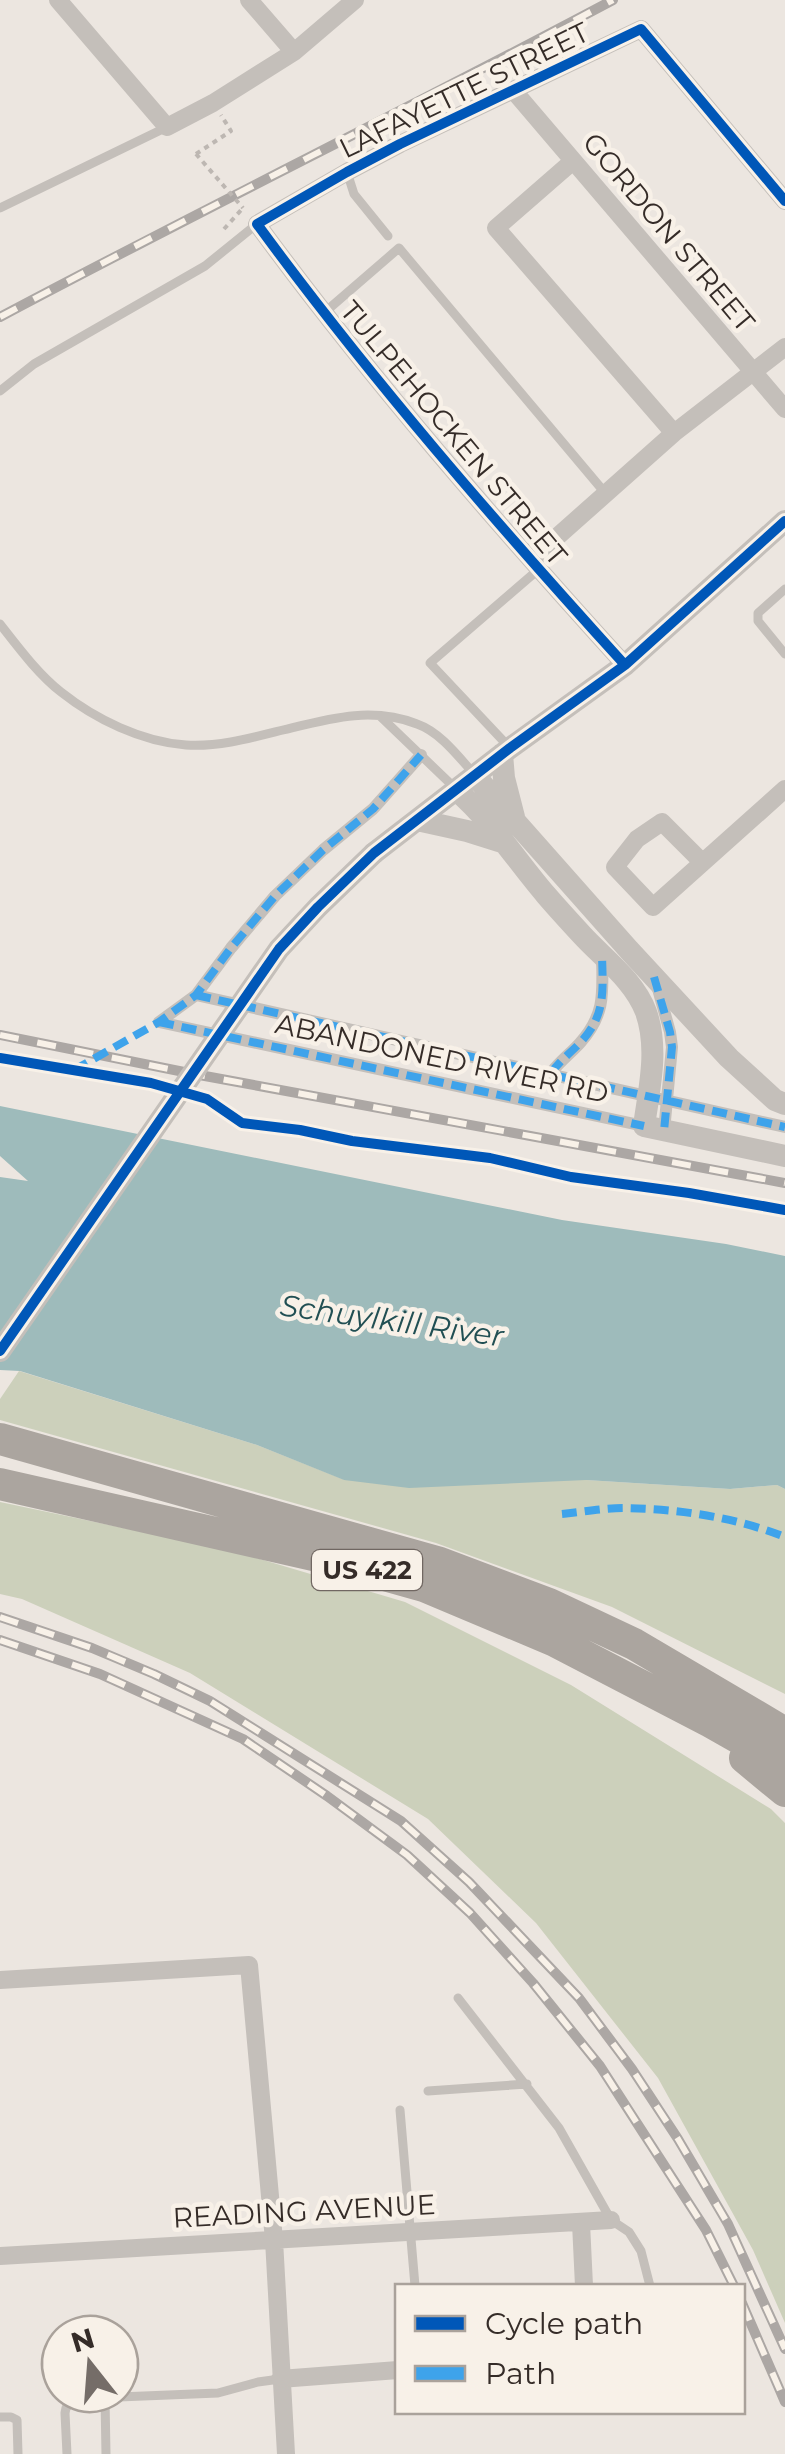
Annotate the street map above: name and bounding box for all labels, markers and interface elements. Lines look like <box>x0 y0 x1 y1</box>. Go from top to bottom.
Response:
street label: LAFAYETTE STREET <box>334 15 594 165</box>
street label: GORDON STREET <box>576 126 762 338</box>
street label: TULPEHOCKEN STREET <box>333 294 575 572</box>
street label: ABANDONED RIVER RD <box>272 1006 612 1110</box>
water label: Schuylkill River <box>278 1287 507 1355</box>
road number: US 422 <box>312 1550 422 1590</box>
street label: READING AVENUE <box>172 2187 436 2235</box>
legend <box>395 2284 745 2414</box>
text: Cycle path <box>485 2305 643 2342</box>
north arrow <box>40 2314 140 2414</box>
text: N <box>67 2321 98 2360</box>
text: Path <box>485 2355 556 2392</box>

